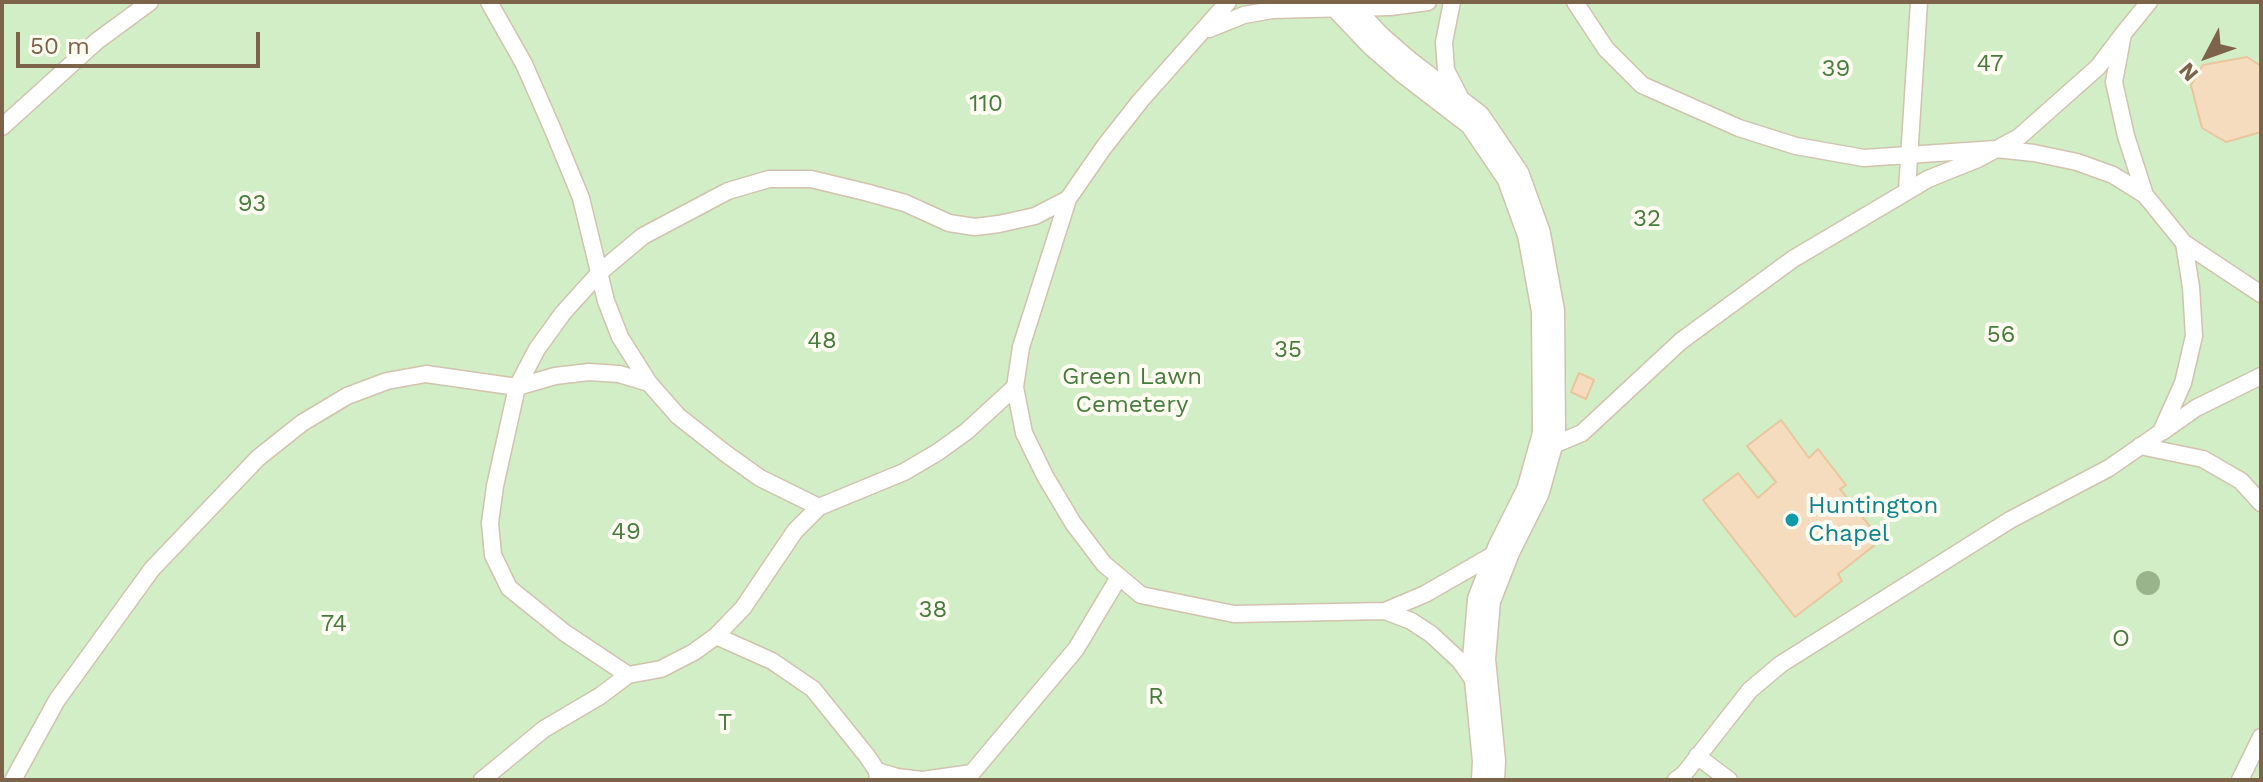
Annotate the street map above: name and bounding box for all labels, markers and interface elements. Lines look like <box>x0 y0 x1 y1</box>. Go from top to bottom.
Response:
scale bar <box>20 16 264 66</box>
north arrow <box>2167 16 2247 96</box>
text: 50 m <box>30 32 90 60</box>
park label: 47 <box>1977 50 2003 78</box>
park label: 39 <box>1822 55 1850 83</box>
text: N <box>2174 58 2203 86</box>
park label: 110 <box>969 90 1003 118</box>
park label: 93 <box>238 190 266 218</box>
park label: 32 <box>1633 205 1661 233</box>
park label: 56 <box>1987 321 2015 349</box>
park label: 48 <box>807 327 837 355</box>
park label: 35 <box>1274 336 1302 364</box>
park label: Green Lawn Cemetery <box>1062 363 1202 419</box>
place label: Huntington Chapel <box>1808 492 1938 548</box>
marker: Huntington Chapel <box>1783 511 1801 529</box>
park label: 49 <box>611 518 641 546</box>
park label: 38 <box>919 596 947 624</box>
park label: 74 <box>321 610 347 638</box>
park label: O <box>2112 625 2130 653</box>
park label: R <box>1148 683 1164 711</box>
park label: T <box>718 709 732 737</box>

